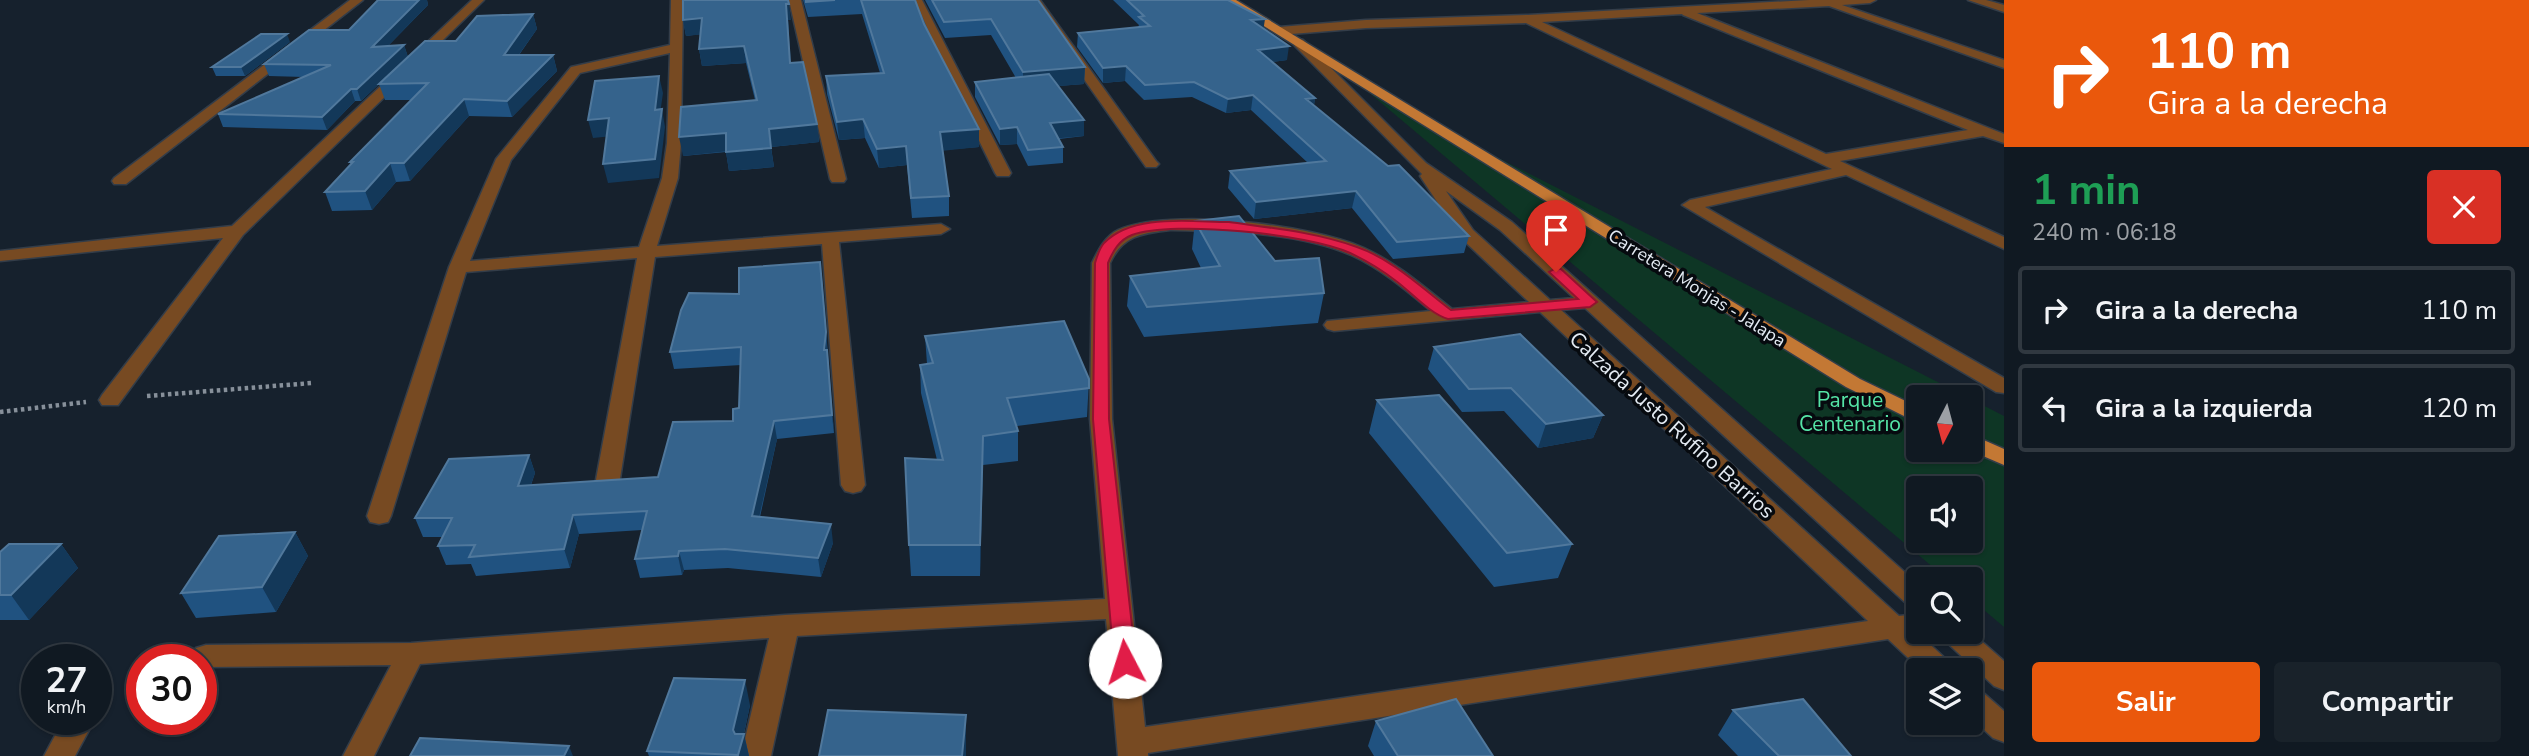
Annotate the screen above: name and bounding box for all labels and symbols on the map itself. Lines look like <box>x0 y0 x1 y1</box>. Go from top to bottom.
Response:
pin <box>1526 200 1586 272</box>
street label: Carretera Monjas - Jalapa <box>1604 223 1790 353</box>
street label: Calzada Justo Rufino Barrios <box>1563 325 1781 525</box>
north arrow <box>1906 385 1983 462</box>
park label: Parque Centenario <box>1799 386 1901 438</box>
position arrow <box>1088 625 1162 699</box>
speed limit sign: 30 <box>126 644 217 735</box>

